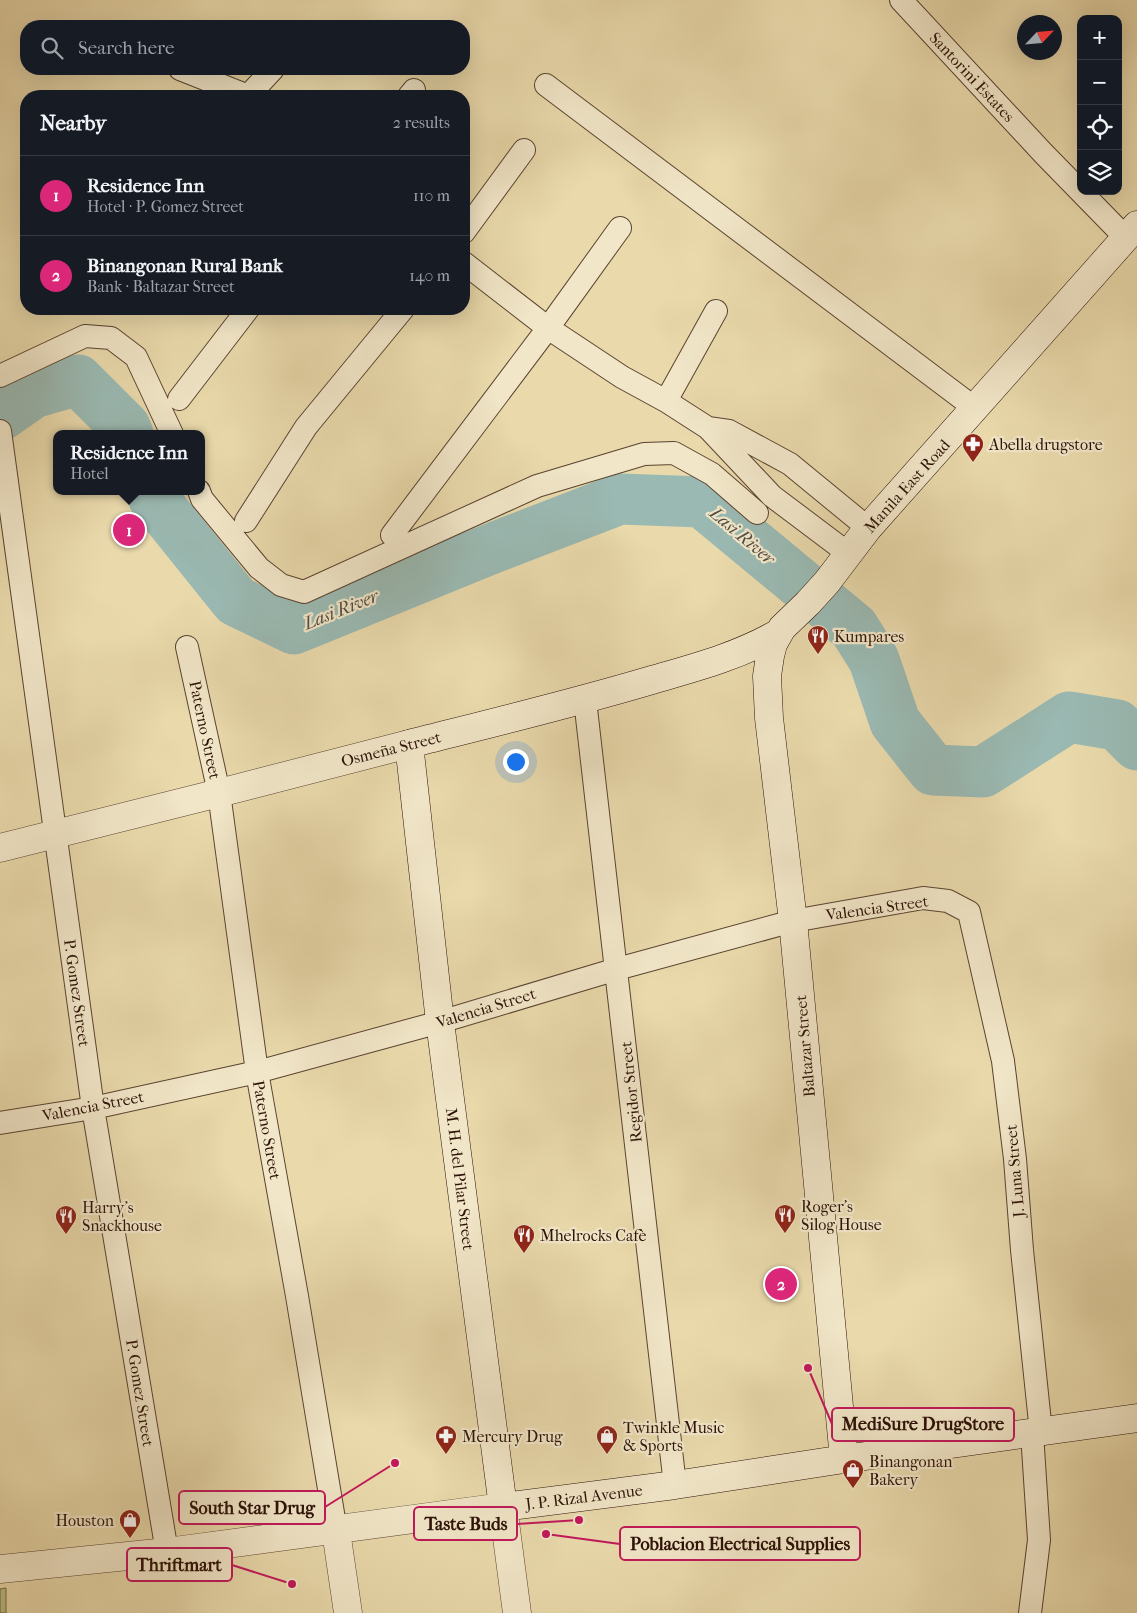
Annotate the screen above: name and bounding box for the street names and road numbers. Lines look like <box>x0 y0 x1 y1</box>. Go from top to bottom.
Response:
street label: Santorini Estates <box>926 28 1019 126</box>
street label: Manila East Road <box>860 435 954 537</box>
street label: Paterno Street <box>185 679 225 781</box>
street label: Osmeña Street <box>339 727 443 771</box>
street label: Valencia Street <box>824 891 930 925</box>
street label: P. Gomez Street <box>60 938 94 1048</box>
street label: Valencia Street <box>433 984 538 1032</box>
street label: Baltazar Street <box>791 994 819 1098</box>
street label: Regidor Street <box>616 1040 646 1144</box>
street label: Paterno Street <box>249 1079 285 1181</box>
street label: Valencia Street <box>40 1087 146 1125</box>
street label: M. H. del Pilar Street <box>442 1107 478 1252</box>
street label: J. Luna Street <box>1001 1123 1029 1220</box>
street label: P. Gomez Street <box>122 1338 158 1448</box>
street label: J. P. Rizal Avenue <box>523 1480 644 1514</box>

